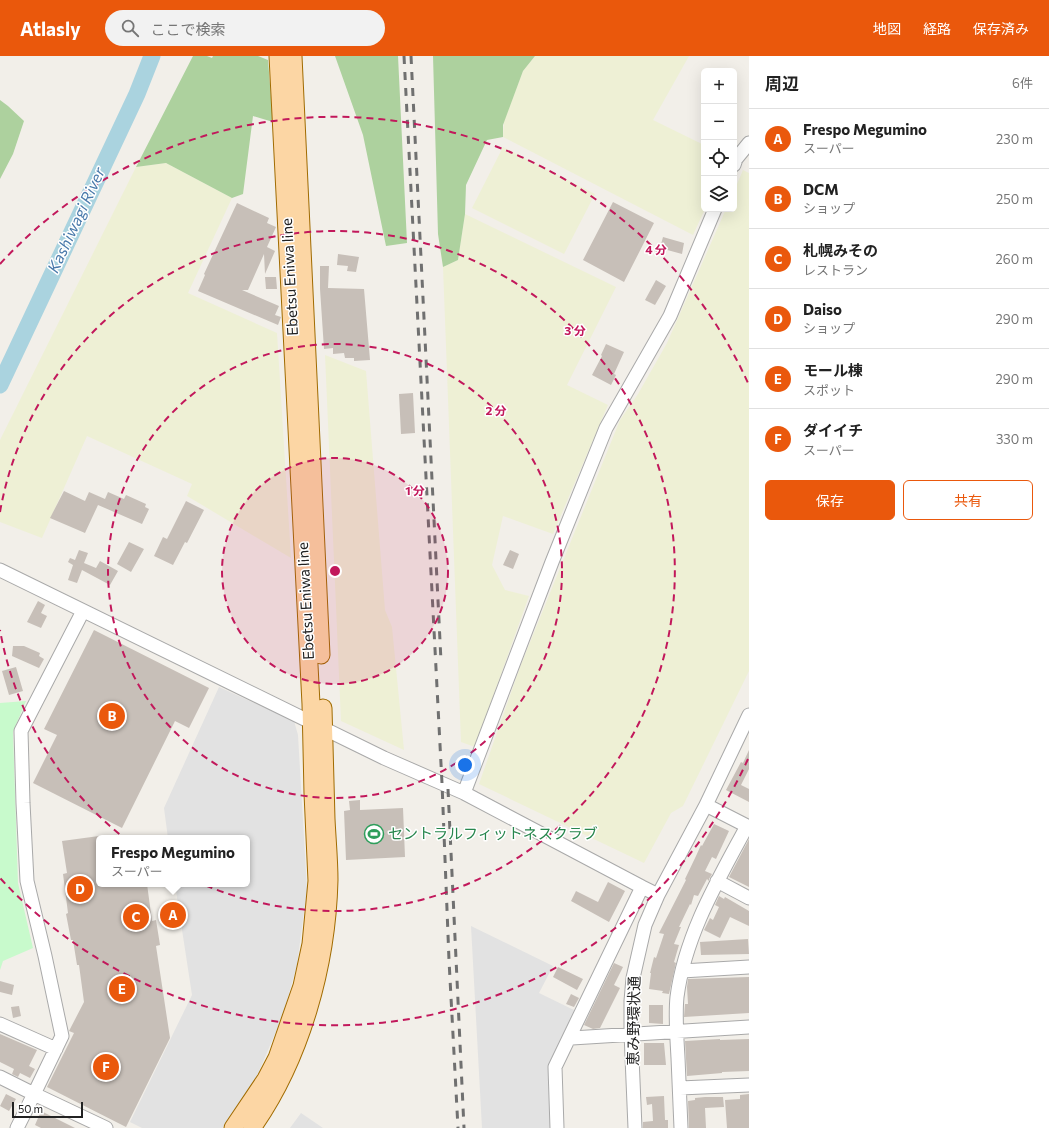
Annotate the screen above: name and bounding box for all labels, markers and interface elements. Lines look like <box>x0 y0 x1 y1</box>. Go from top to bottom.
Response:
search box <box>105 10 385 46</box>
text: Atlasly <box>20 17 81 40</box>
icon: search <box>119 17 141 39</box>
text: ここで検索 <box>151 20 226 38</box>
text: 地図 <box>873 20 901 37</box>
text: 経路 <box>923 20 951 37</box>
text: 保存済み <box>973 20 1029 37</box>
map controls <box>701 68 737 212</box>
button: + <box>701 68 737 104</box>
text: 周辺 <box>765 73 799 94</box>
text: 6件 <box>1012 75 1033 91</box>
button: − <box>701 104 737 140</box>
text: Frespo Megumino <box>803 120 927 138</box>
text: A <box>773 131 783 147</box>
text: 230 m <box>996 131 1033 147</box>
button: locate <box>701 140 737 176</box>
text: スーパー <box>803 140 855 156</box>
water label: Kashiwagi River <box>43 163 109 276</box>
button: layers <box>701 176 737 212</box>
text: DCM <box>803 180 839 198</box>
text: B <box>774 191 782 207</box>
text: 250 m <box>996 191 1033 207</box>
text: ショップ <box>803 200 855 216</box>
street label: Ebetsu Eniwa line <box>277 218 301 336</box>
text: 札幌みその <box>803 241 878 259</box>
text: 4 分 <box>645 242 667 256</box>
text: C <box>774 251 782 267</box>
text: 260 m <box>996 251 1033 267</box>
text: レストラン <box>803 262 868 278</box>
text: Daiso <box>803 300 842 318</box>
text: D <box>773 311 783 327</box>
text: 290 m <box>996 311 1033 327</box>
text: ショップ <box>803 320 855 336</box>
text: 3 分 <box>564 323 586 337</box>
text: モール棟 <box>803 361 863 379</box>
text: E <box>774 371 782 387</box>
text: 290 m <box>996 371 1033 387</box>
text: スポット <box>803 382 855 398</box>
text: 2 分 <box>485 403 507 417</box>
text: ダイイチ <box>803 421 863 439</box>
text: F <box>774 431 782 447</box>
text: 330 m <box>996 431 1033 447</box>
text: スーパー <box>803 442 855 458</box>
button: 保存 <box>765 480 895 520</box>
button: 共有 <box>903 480 1033 520</box>
text: 1 分 <box>405 483 425 497</box>
street label: Ebetsu Eniwa line <box>293 542 317 660</box>
centre of rings <box>328 564 342 578</box>
pin: B <box>99 701 125 731</box>
your location <box>455 755 475 775</box>
sports icon: セントラルフィットネスクラブ <box>363 823 385 845</box>
place label: セントラルフィットネスクラブ <box>388 824 598 842</box>
popup <box>96 835 250 887</box>
text: Frespo Megumino <box>111 843 235 861</box>
text: スーパー <box>111 863 163 879</box>
pin: D <box>67 874 93 904</box>
pin: A <box>160 900 186 930</box>
pin: C <box>123 902 149 932</box>
pin: E <box>109 974 135 1004</box>
street label: 恵み野環状通 <box>623 976 643 1066</box>
pin: F <box>93 1052 119 1082</box>
scale bar <box>12 1100 83 1119</box>
text: 50 m <box>18 1102 43 1115</box>

